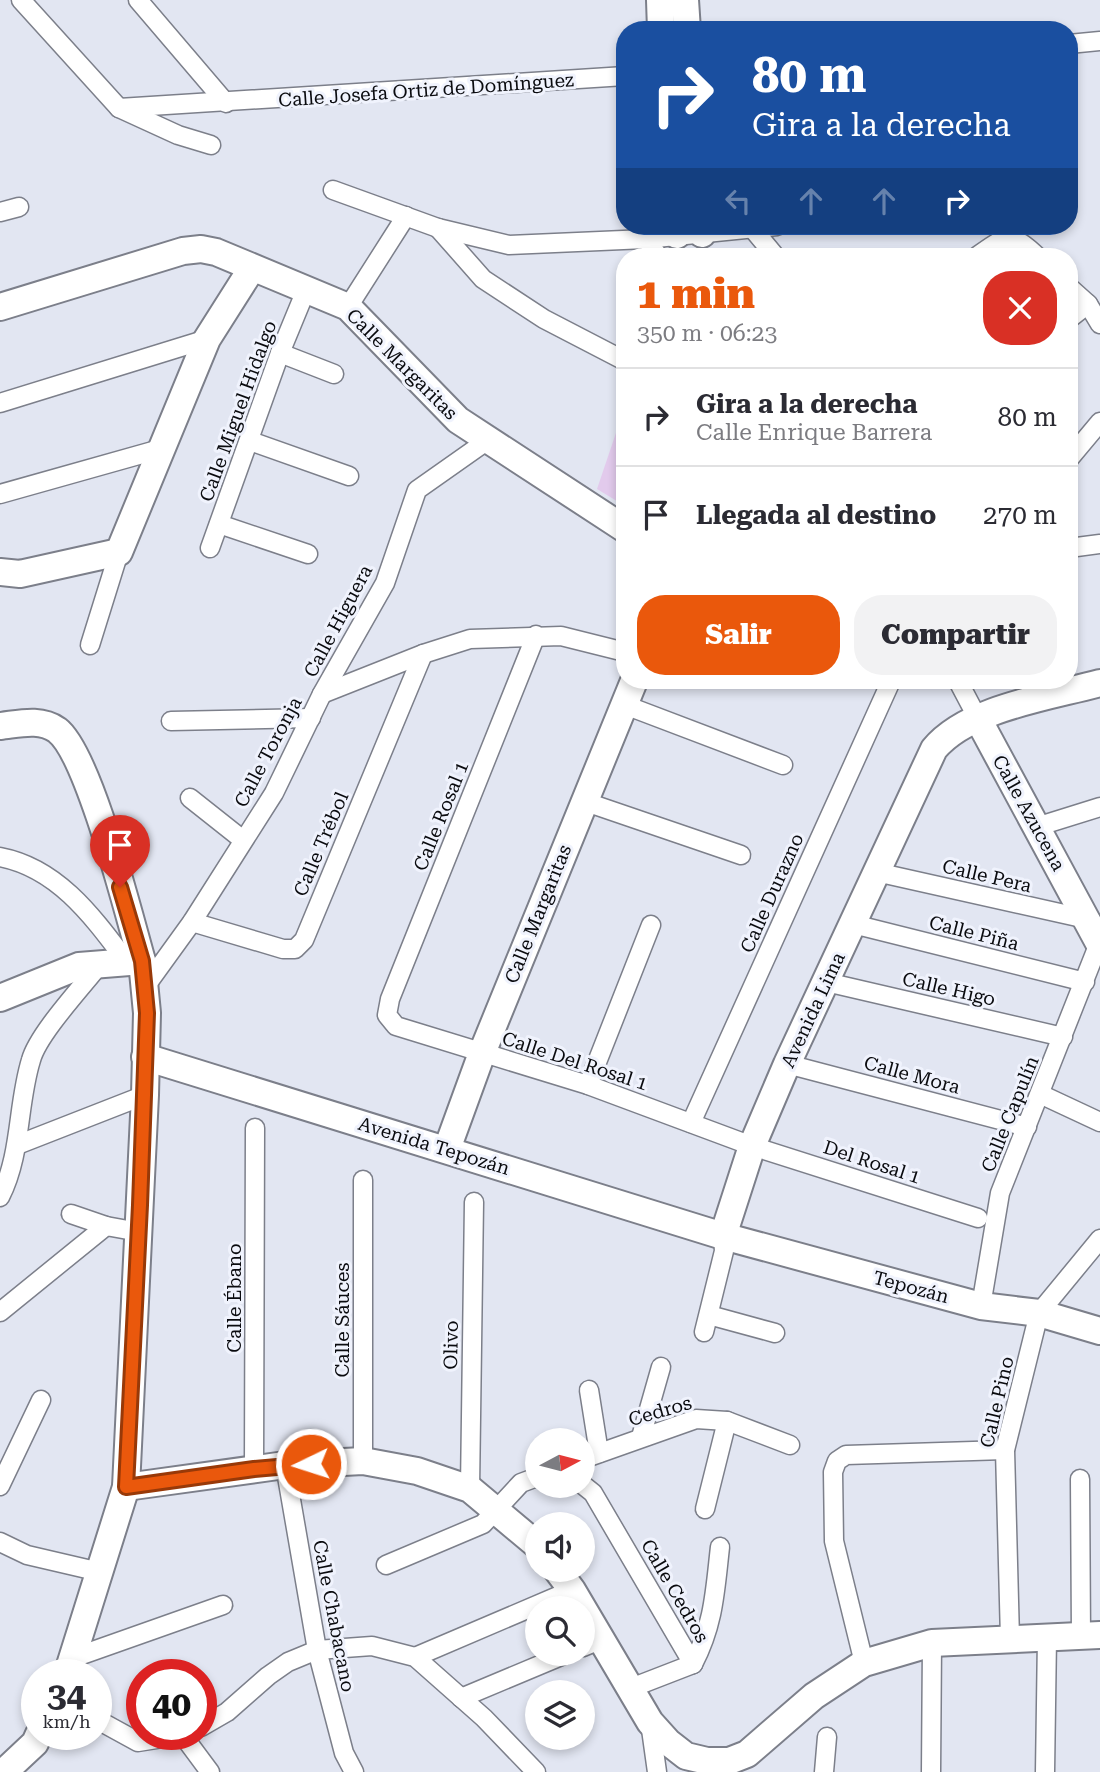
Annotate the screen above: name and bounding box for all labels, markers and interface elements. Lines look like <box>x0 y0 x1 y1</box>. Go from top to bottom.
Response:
text: 80 m <box>752 47 867 104</box>
icon: right <box>637 49 728 140</box>
street label: Calle Josefa Ortiz de Domínguez <box>278 68 575 112</box>
text: Gira a la derecha <box>752 106 1011 144</box>
icon: left <box>719 182 757 220</box>
icon: ahead <box>792 182 830 220</box>
icon: ahead <box>865 182 903 220</box>
icon: right <box>938 182 976 220</box>
text: 1 min <box>637 269 755 318</box>
button: close <box>983 271 1057 345</box>
street label: Calle Margaritas <box>342 304 462 424</box>
street label: Calle Miguel Hidalgo <box>195 317 281 505</box>
text: 350 m · 06:23 <box>637 320 777 347</box>
text: Gira a la derecha <box>696 389 917 419</box>
icon: right <box>637 398 675 436</box>
text: 80 m <box>998 402 1057 432</box>
text: Calle Enrique Barrera <box>696 419 932 446</box>
icon: arrive <box>637 496 675 534</box>
text: Llegada al destino <box>696 500 936 530</box>
text: 270 m <box>983 500 1057 530</box>
street label: Calle Higuera <box>299 560 378 681</box>
button: Salir <box>637 595 840 675</box>
button: Compartir <box>854 595 1057 675</box>
street label: Calle Toronja <box>229 692 307 811</box>
street label: Calle Azucena <box>988 751 1071 875</box>
street label: Calle Rosal 1 <box>409 758 473 874</box>
street label: Calle Trébol <box>289 788 353 900</box>
pin <box>90 815 150 887</box>
icon: arrive <box>101 826 139 864</box>
street label: Calle Durazno <box>735 830 809 956</box>
street label: Calle Margaritas <box>500 841 576 987</box>
street label: Calle Pera <box>940 855 1035 898</box>
street label: Calle Piña <box>927 911 1022 955</box>
street label: Avenida Lima <box>776 948 850 1071</box>
street label: Calle Higo <box>900 967 998 1011</box>
street label: Calle Del Rosal 1 <box>499 1027 651 1095</box>
street label: Calle Mora <box>861 1051 963 1099</box>
street label: Calle Capulín <box>976 1053 1044 1175</box>
street label: Avenida Tepozán <box>356 1112 512 1180</box>
street label: Del Rosal 1 <box>820 1135 924 1189</box>
street label: Calle Ébano <box>223 1243 246 1353</box>
street label: Calle Sáuces <box>331 1263 354 1377</box>
street label: Tepozán <box>871 1266 951 1308</box>
street label: Olivo <box>439 1320 463 1370</box>
street label: Calle Pino <box>975 1354 1019 1450</box>
street label: Cedros <box>626 1391 694 1431</box>
position arrow <box>274 1427 348 1501</box>
north arrow <box>525 1428 595 1498</box>
map controls <box>525 1428 595 1750</box>
button: sound <box>525 1512 595 1582</box>
street label: Calle Cedros <box>636 1535 714 1647</box>
street label: Calle Chabacano <box>308 1538 360 1694</box>
button: search <box>525 1596 595 1666</box>
speed limit sign: 40 <box>126 1659 217 1750</box>
text: 34 <box>47 1675 86 1716</box>
button: layers <box>525 1680 595 1750</box>
text: km/h <box>42 1711 91 1732</box>

